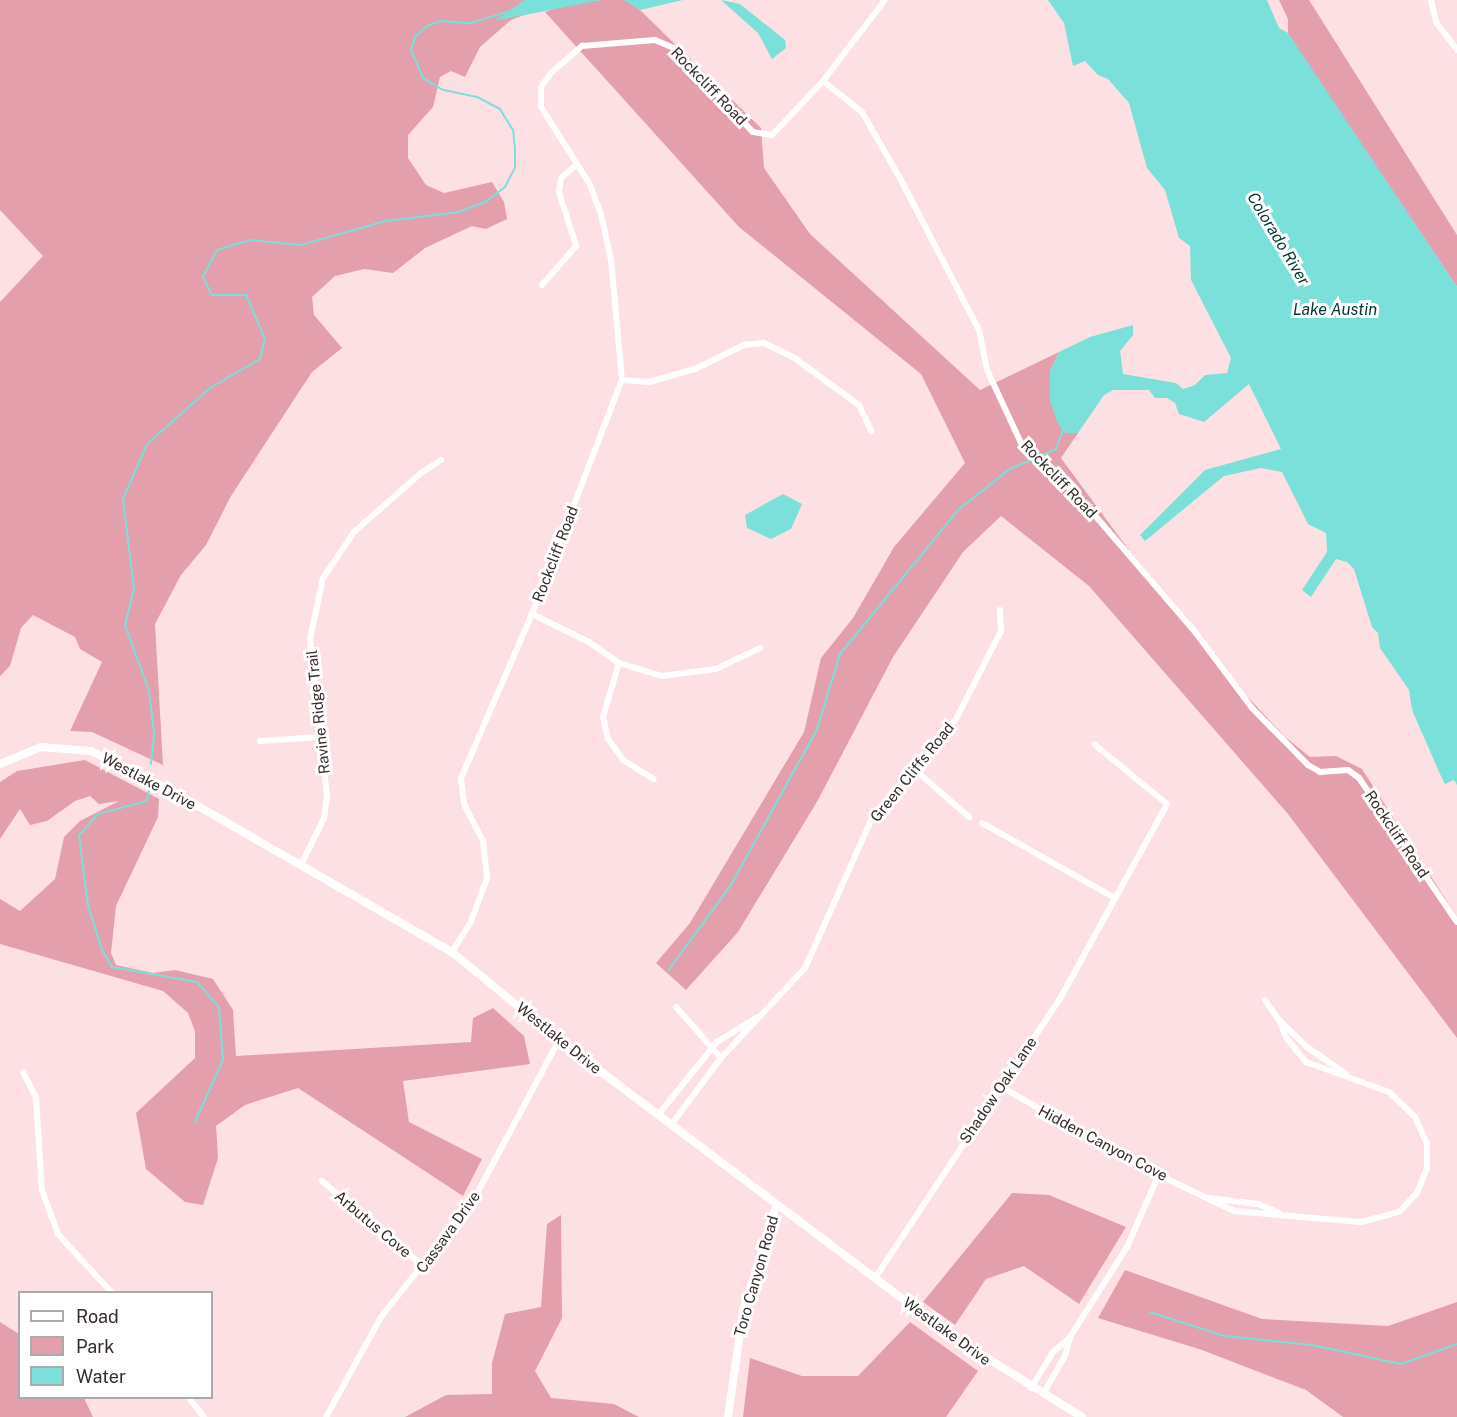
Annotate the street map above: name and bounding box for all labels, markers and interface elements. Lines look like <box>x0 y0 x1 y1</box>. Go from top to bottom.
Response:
street label: Rockcliff Road <box>667 43 751 129</box>
water label: Colorado River <box>1243 189 1313 289</box>
water label: Lake Austin <box>1293 300 1377 320</box>
street label: Rockcliff Road <box>1017 436 1101 522</box>
street label: Rockcliff Road <box>528 503 582 605</box>
street label: Ravine Ridge Trail <box>303 649 333 775</box>
street label: Green Cliffs Road <box>866 719 958 825</box>
street label: Westlake Drive <box>99 749 199 813</box>
street label: Rockcliff Road <box>1361 787 1433 881</box>
street label: Westlake Drive <box>513 998 605 1078</box>
street label: Shadow Oak Lane <box>956 1033 1040 1147</box>
street label: Hidden Canyon Cove <box>1035 1101 1171 1185</box>
street label: Arbutus Cove <box>331 1187 415 1261</box>
street label: Cassava Drive <box>412 1188 484 1276</box>
street label: Toro Canyon Road <box>730 1213 782 1339</box>
legend <box>18 1291 213 1399</box>
street label: Westlake Drive <box>900 1293 994 1369</box>
text: Road <box>76 1306 119 1327</box>
text: Park <box>76 1336 114 1357</box>
text: Water <box>76 1366 126 1387</box>

